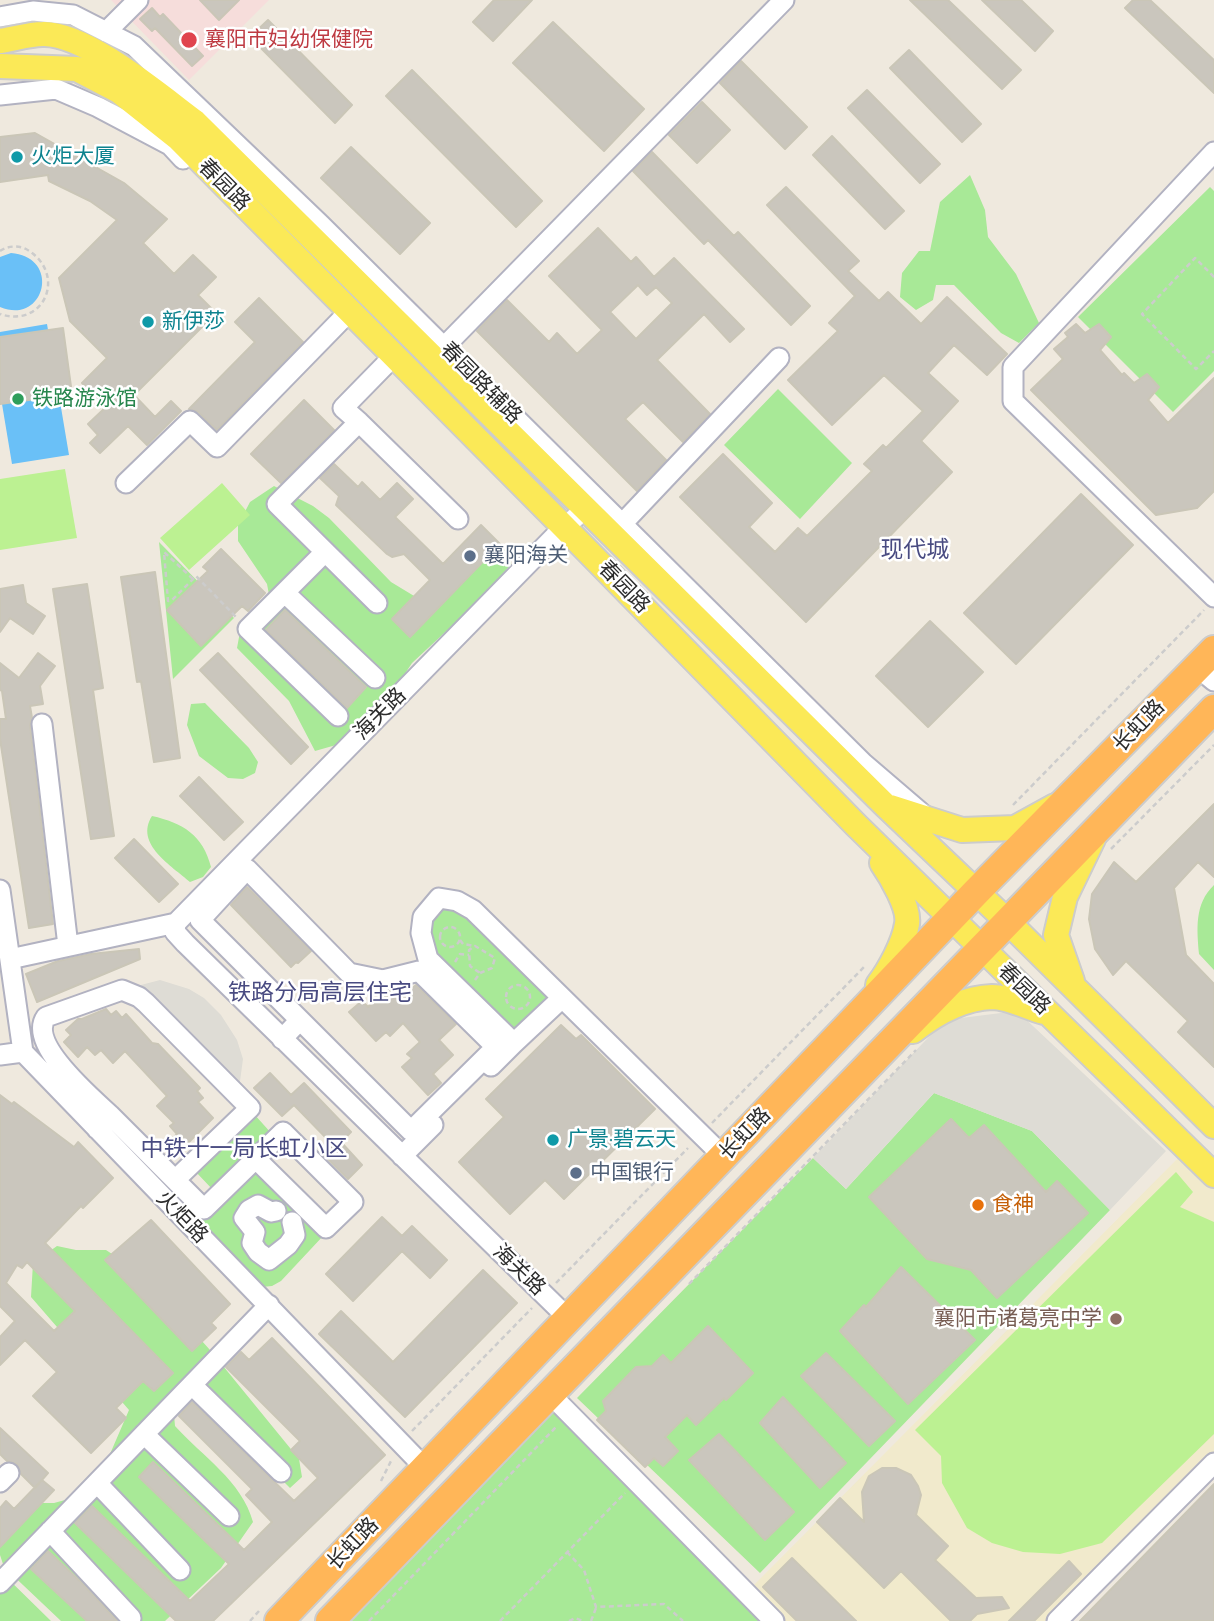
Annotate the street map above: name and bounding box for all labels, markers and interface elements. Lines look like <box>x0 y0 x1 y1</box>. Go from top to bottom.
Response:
place label: 襄阳市妇幼保健院 <box>205 27 373 53</box>
marker: 襄阳市妇幼保健院 <box>179 30 199 50</box>
place label: 火炬大厦 <box>31 144 115 170</box>
marker: 火炬大厦 <box>9 149 25 165</box>
street label: 春园路 <box>193 154 255 216</box>
place label: 新伊莎 <box>162 309 225 335</box>
marker: 新伊莎 <box>140 314 156 330</box>
street label: 春园路辅路 <box>435 337 527 429</box>
place label: 铁路游泳馆 <box>32 386 137 412</box>
marker: 铁路游泳馆 <box>10 391 26 407</box>
district label: 现代城 <box>881 536 949 564</box>
place label: 襄阳海关 <box>484 543 568 569</box>
marker: 襄阳海关 <box>462 548 478 564</box>
street label: 春园路 <box>593 556 655 618</box>
street label: 海关路 <box>349 683 411 745</box>
street label: 长虹路 <box>1108 695 1170 757</box>
street label: 春园路 <box>993 958 1055 1020</box>
district label: 铁路分局高层住宅 <box>228 979 412 1007</box>
street label: 长虹路 <box>714 1103 776 1165</box>
place label: 广景·碧云天 <box>567 1127 676 1153</box>
marker: 广景·碧云天 <box>545 1132 561 1148</box>
district label: 中铁十一局长虹小区 <box>141 1135 347 1163</box>
place label: 中国银行 <box>590 1160 674 1186</box>
marker: 中国银行 <box>568 1165 584 1181</box>
street label: 火炬路 <box>151 1186 213 1248</box>
place label: 食神 <box>992 1192 1034 1218</box>
marker: 食神 <box>970 1197 986 1213</box>
street label: 海关路 <box>488 1239 550 1301</box>
place label: 襄阳市诸葛亮中学 <box>934 1306 1102 1332</box>
marker: 襄阳市诸葛亮中学 <box>1108 1311 1124 1327</box>
street label: 长虹路 <box>322 1513 384 1575</box>

